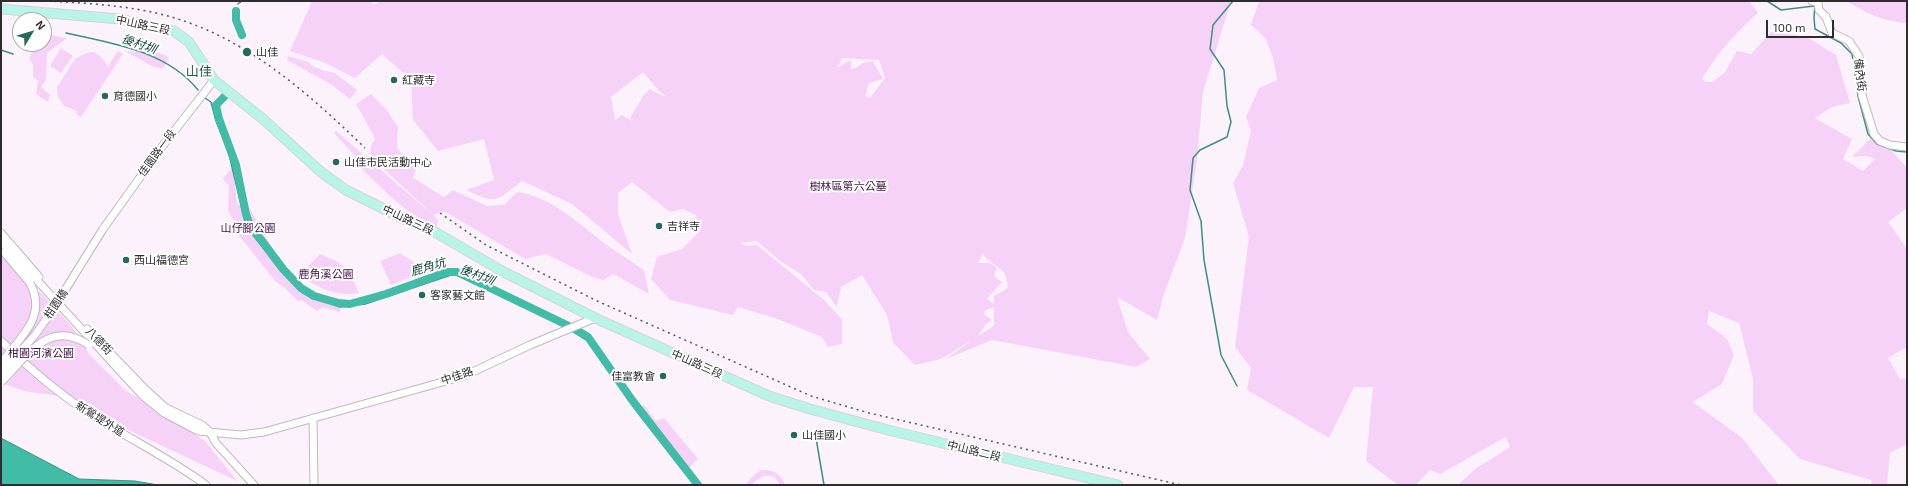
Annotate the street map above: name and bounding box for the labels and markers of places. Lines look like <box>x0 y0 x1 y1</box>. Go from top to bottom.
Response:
place label: 山佳 <box>256 45 278 59</box>
marker: 山佳 <box>241 46 253 58</box>
place label: 紅藏寺 <box>402 73 435 87</box>
marker: 紅藏寺 <box>389 75 399 85</box>
place label: 育德國小 <box>113 89 157 103</box>
marker: 育德國小 <box>100 91 110 101</box>
place label: 山佳市民活動中心 <box>344 155 432 169</box>
marker: 山佳市民活動中心 <box>331 157 341 167</box>
place label: 吉祥寺 <box>667 219 700 233</box>
marker: 吉祥寺 <box>654 221 664 231</box>
place label: 西山福德宮 <box>134 253 189 267</box>
marker: 西山福德宮 <box>121 255 131 265</box>
place label: 客家藝文館 <box>430 288 485 302</box>
marker: 客家藝文館 <box>417 290 427 300</box>
place label: 佳富教會 <box>611 369 655 383</box>
marker: 佳富教會 <box>658 371 668 381</box>
place label: 山佳國小 <box>802 428 846 442</box>
marker: 山佳國小 <box>789 430 799 440</box>

